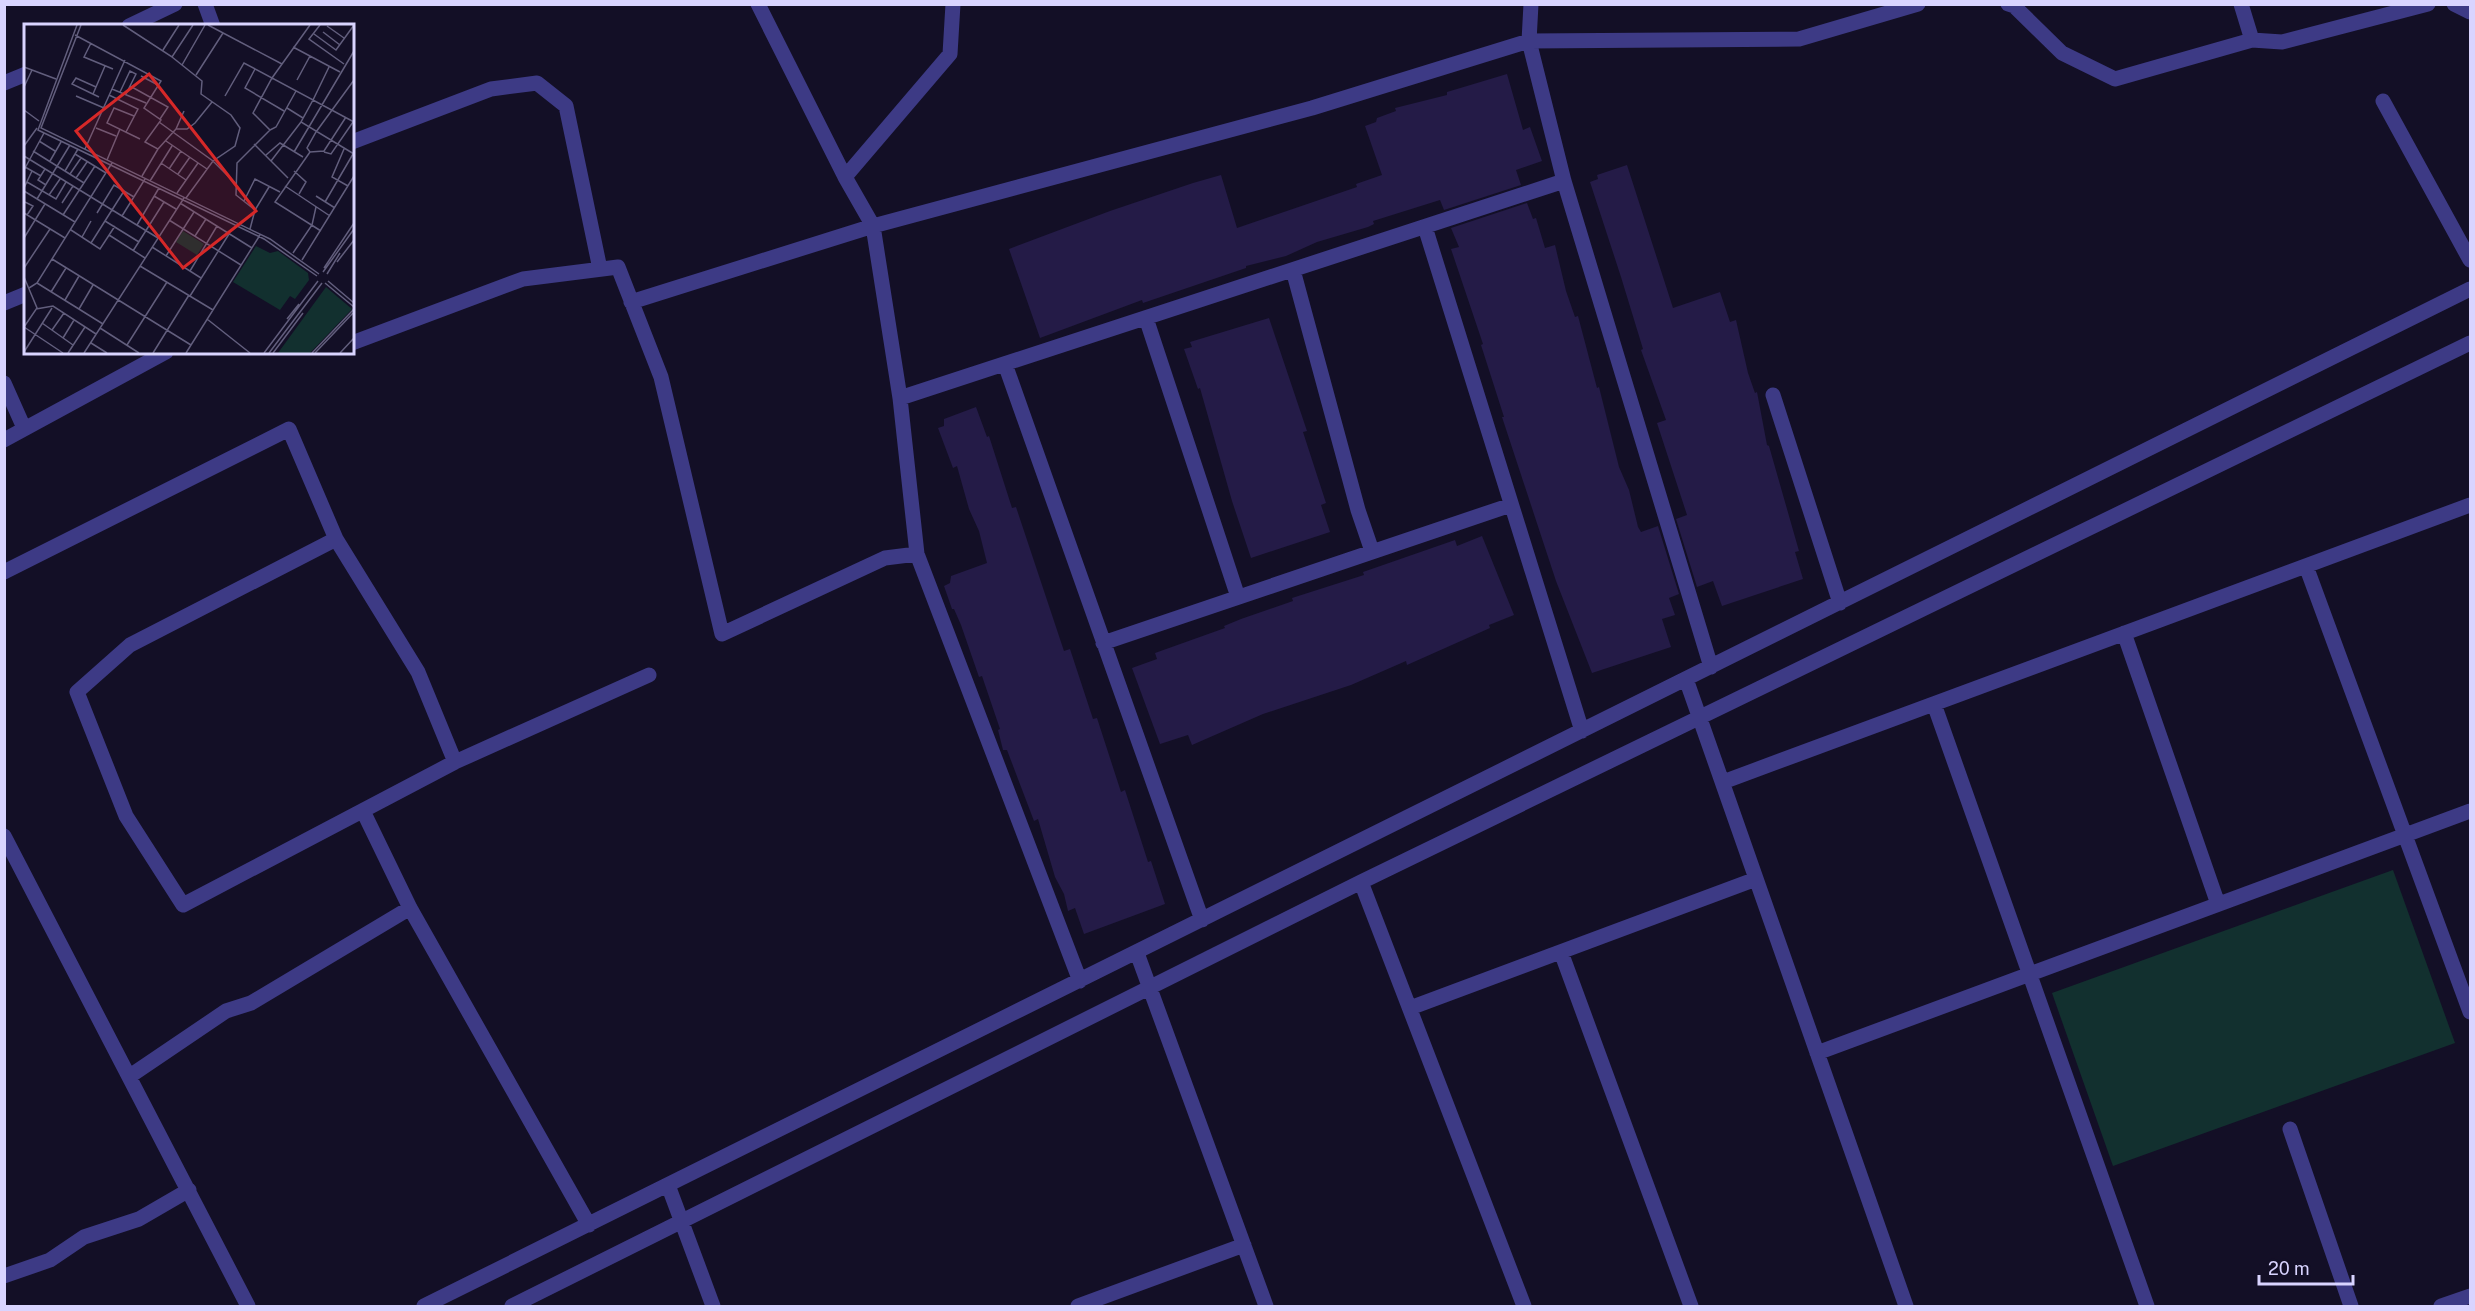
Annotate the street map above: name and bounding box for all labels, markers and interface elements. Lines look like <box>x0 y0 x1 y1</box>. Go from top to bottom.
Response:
inset map <box>24 24 354 354</box>
scale bar <box>2259 1248 2354 1286</box>
text: 20 m <box>2268 1258 2310 1279</box>

